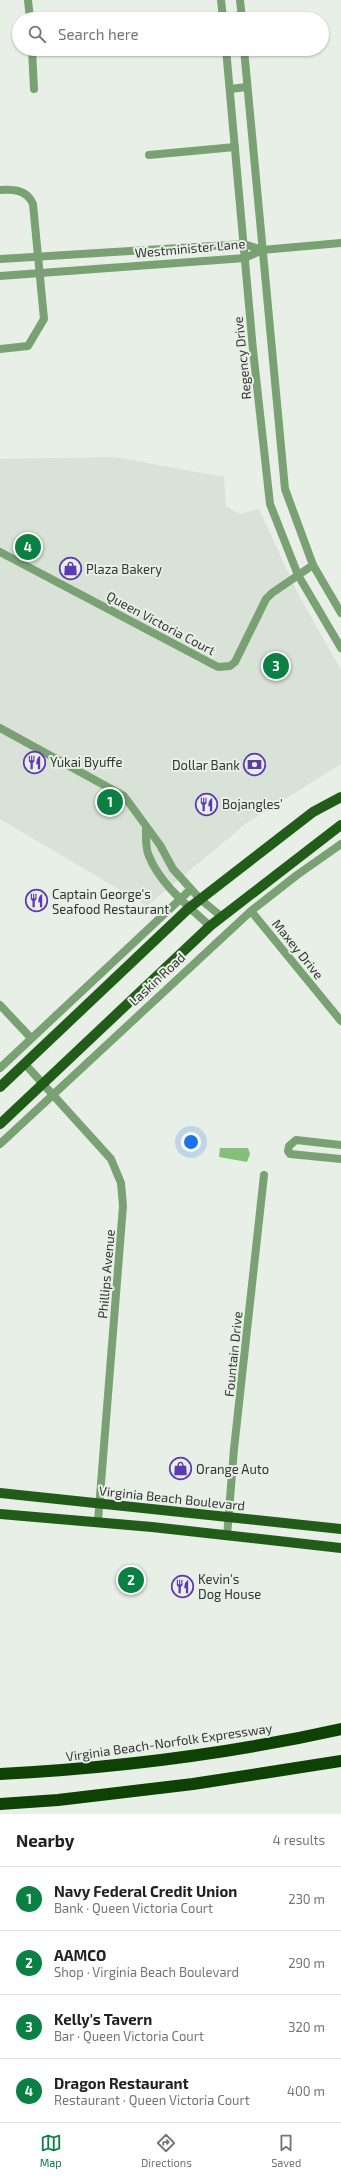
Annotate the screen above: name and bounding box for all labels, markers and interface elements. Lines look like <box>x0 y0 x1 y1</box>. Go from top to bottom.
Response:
search box <box>12 12 329 56</box>
icon: search <box>26 23 48 45</box>
text: Search here <box>58 25 139 43</box>
street label: Westminister Lane <box>134 235 246 261</box>
street label: Regency Drive <box>230 316 254 400</box>
pin: 4 <box>15 532 41 562</box>
shop icon: Plaza Bakery <box>57 556 83 582</box>
place label: Plaza Bakery <box>86 561 162 577</box>
street label: Queen Victoria Court <box>104 588 218 658</box>
pin: 3 <box>263 651 289 681</box>
restaurant icon: Yukai Byuffe <box>22 749 48 775</box>
bank icon: Dollar Bank <box>242 752 268 778</box>
place label: Yukai Byuffe <box>50 754 122 770</box>
place label: Dollar Bank <box>172 757 240 773</box>
pin: 1 <box>97 787 123 817</box>
restaurant icon: Bojangles' <box>194 791 220 817</box>
place label: Bojangles' <box>222 796 283 812</box>
place label: Captain George's Seafood Restaurant <box>52 886 169 917</box>
restaurant icon: Captain George's Seafood Restaurant <box>23 888 49 914</box>
street label: Maxey Drive <box>269 916 327 982</box>
street label: Laskin Road <box>126 949 188 1009</box>
your location <box>181 1132 201 1152</box>
street label: Phillips Avenue <box>94 1229 118 1319</box>
street label: Fountain Drive <box>221 1310 245 1397</box>
shop icon: Orange Auto <box>168 1456 194 1482</box>
place label: Orange Auto <box>196 1461 269 1477</box>
street label: Virginia Beach Boulevard <box>98 1482 246 1514</box>
pin: 2 <box>118 1565 144 1595</box>
place label: Kevin's Dog House <box>198 1571 261 1602</box>
restaurant icon: Kevin's Dog House <box>169 1573 195 1599</box>
street label: Virginia Beach-Norfolk Expressway <box>65 1720 273 1764</box>
text: Nearby <box>16 1830 74 1850</box>
text: 4 results <box>273 1832 325 1848</box>
text: Navy Federal Credit Union <box>54 1882 237 1900</box>
text: 1 <box>26 1891 32 1907</box>
text: 230 m <box>288 1891 325 1907</box>
text: Bank · Queen Victoria Court <box>54 1900 213 1916</box>
text: AAMCO <box>54 1946 106 1964</box>
text: 2 <box>25 1955 33 1971</box>
text: 290 m <box>288 1955 325 1971</box>
text: Shop · Virginia Beach Boulevard <box>54 1964 239 1980</box>
text: Kelly's Tavern <box>54 2010 152 2028</box>
text: 3 <box>25 2019 33 2035</box>
text: 320 m <box>288 2019 325 2035</box>
text: Bar · Queen Victoria Court <box>54 2028 204 2044</box>
text: Dragon Restaurant <box>54 2074 189 2092</box>
text: 4 <box>25 2083 33 2099</box>
text: 400 m <box>287 2083 325 2099</box>
text: Restaurant · Queen Victoria Court <box>54 2092 250 2108</box>
tab: Map <box>40 2132 62 2169</box>
tab: Directions <box>141 2132 192 2169</box>
tab: Saved <box>271 2132 301 2169</box>

